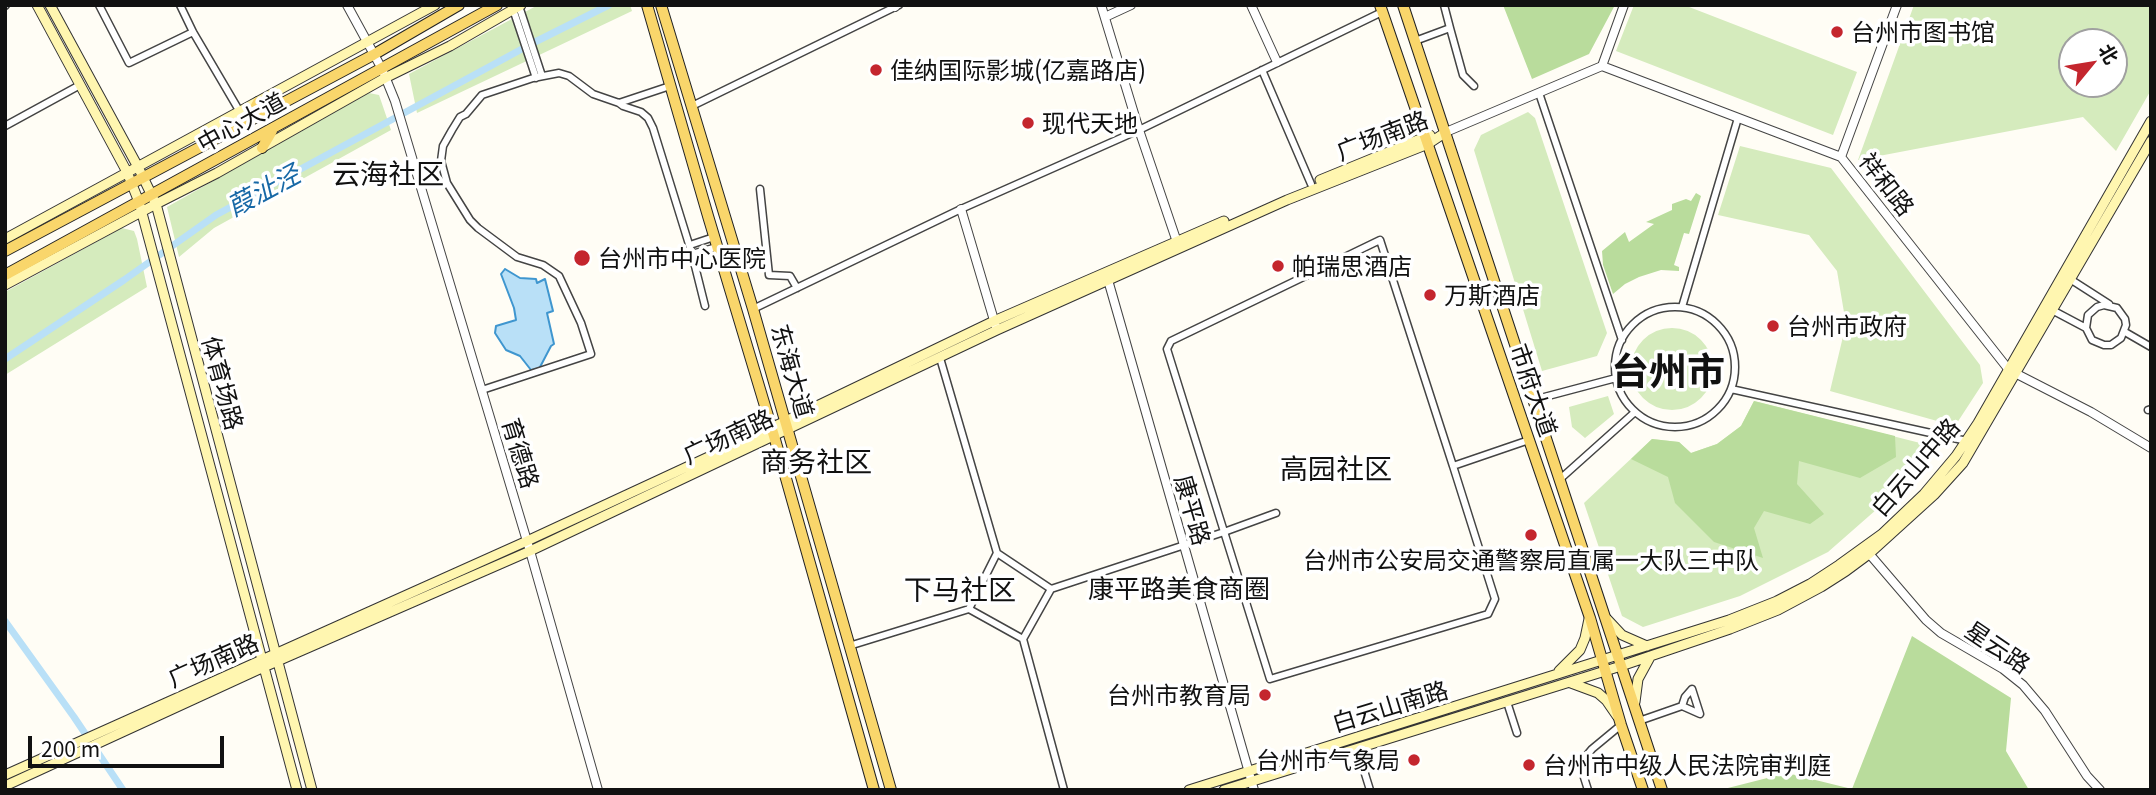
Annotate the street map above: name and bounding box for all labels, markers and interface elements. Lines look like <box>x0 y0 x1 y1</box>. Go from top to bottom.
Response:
place label: 台州市图书馆 <box>1851 18 1995 46</box>
marker: 台州市图书馆 <box>1829 24 1845 40</box>
north arrow <box>2058 28 2128 98</box>
text: 北 <box>2093 38 2126 68</box>
place label: 佳纳国际影城(亿嘉路店) <box>890 56 1146 84</box>
marker: 佳纳国际影城(亿嘉路店) <box>868 62 884 78</box>
street label: 中心大道 <box>192 86 290 158</box>
street label: 广场南路 <box>1332 104 1432 166</box>
place label: 现代天地 <box>1042 109 1138 137</box>
marker: 现代天地 <box>1020 115 1036 131</box>
street label: 祥和路 <box>1853 147 1921 221</box>
district label: 云海社区 <box>332 156 444 190</box>
water label: 葭沚泾 <box>221 158 305 222</box>
place label: 台州市中心医院 <box>598 244 766 272</box>
marker: 台州市中心医院 <box>572 248 592 268</box>
place label: 帕瑞思酒店 <box>1292 252 1412 280</box>
marker: 帕瑞思酒店 <box>1270 258 1286 274</box>
place label: 万斯酒店 <box>1444 281 1540 309</box>
marker: 万斯酒店 <box>1422 287 1438 303</box>
place label: 台州市政府 <box>1787 312 1907 340</box>
marker: 台州市政府 <box>1765 318 1781 334</box>
street label: 东海大道 <box>766 321 820 421</box>
street label: 体育场路 <box>197 333 249 433</box>
street label: 市府大道 <box>1505 340 1563 440</box>
district label: 台州市 <box>1611 348 1725 394</box>
street label: 广场南路 <box>678 403 778 469</box>
street label: 白云山中路 <box>1865 412 1965 522</box>
street label: 育德路 <box>497 414 545 492</box>
district label: 商务社区 <box>760 444 872 478</box>
district label: 高园社区 <box>1280 451 1392 485</box>
street label: 康平路 <box>1169 471 1217 549</box>
marker: 台州市公安局交通警察局直属一大队三中队 <box>1523 527 1539 543</box>
place label: 台州市公安局交通警察局直属一大队三中队 <box>1303 546 1759 574</box>
district label: 下马社区 <box>904 572 1016 606</box>
district label: 康平路美食商圈 <box>1088 572 1270 604</box>
street label: 星云路 <box>1960 615 2036 679</box>
street label: 广场南路 <box>163 627 263 693</box>
street label: 白云山南路 <box>1328 675 1452 737</box>
place label: 台州市教育局 <box>1107 681 1251 709</box>
marker: 台州市教育局 <box>1257 687 1273 703</box>
scale bar <box>32 722 228 766</box>
text: 200 m <box>41 733 100 763</box>
place label: 台州市气象局 <box>1256 746 1400 774</box>
place label: 台州市中级人民法院审判庭 <box>1543 751 1831 779</box>
marker: 台州市气象局 <box>1406 752 1422 768</box>
marker: 台州市中级人民法院审判庭 <box>1521 757 1537 773</box>

